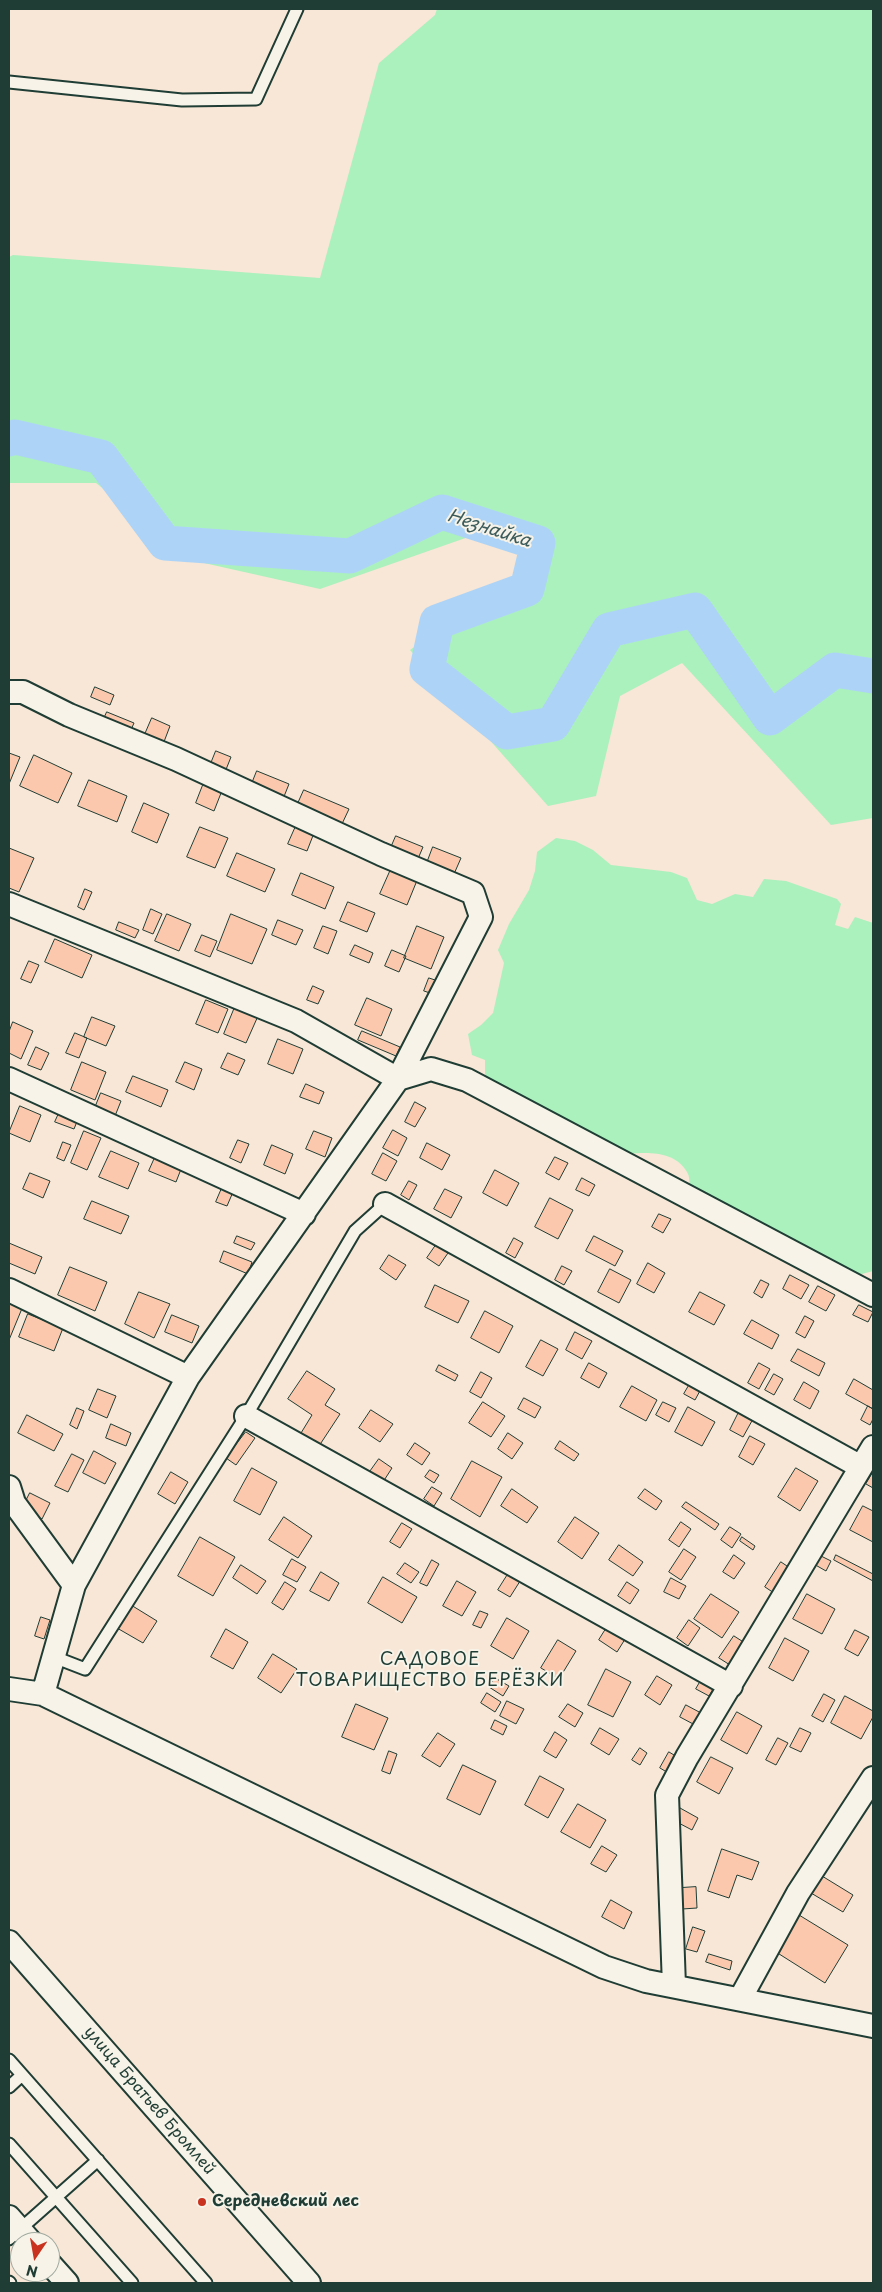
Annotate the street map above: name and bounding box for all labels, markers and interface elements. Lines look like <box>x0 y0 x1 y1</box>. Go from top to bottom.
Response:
water label: Незнайка <box>445 505 533 553</box>
district label: САДОВОЕ ТОВАРИЩЕСТВО БЕРЁЗКИ <box>294 1649 566 1692</box>
street label: улица Братьев Бромлей <box>79 2023 219 2179</box>
place label: Середневский лес <box>212 2192 359 2212</box>
marker: Середневский лес <box>196 2196 208 2208</box>
north arrow <box>10 2232 60 2282</box>
text: N <box>24 2260 40 2283</box>

